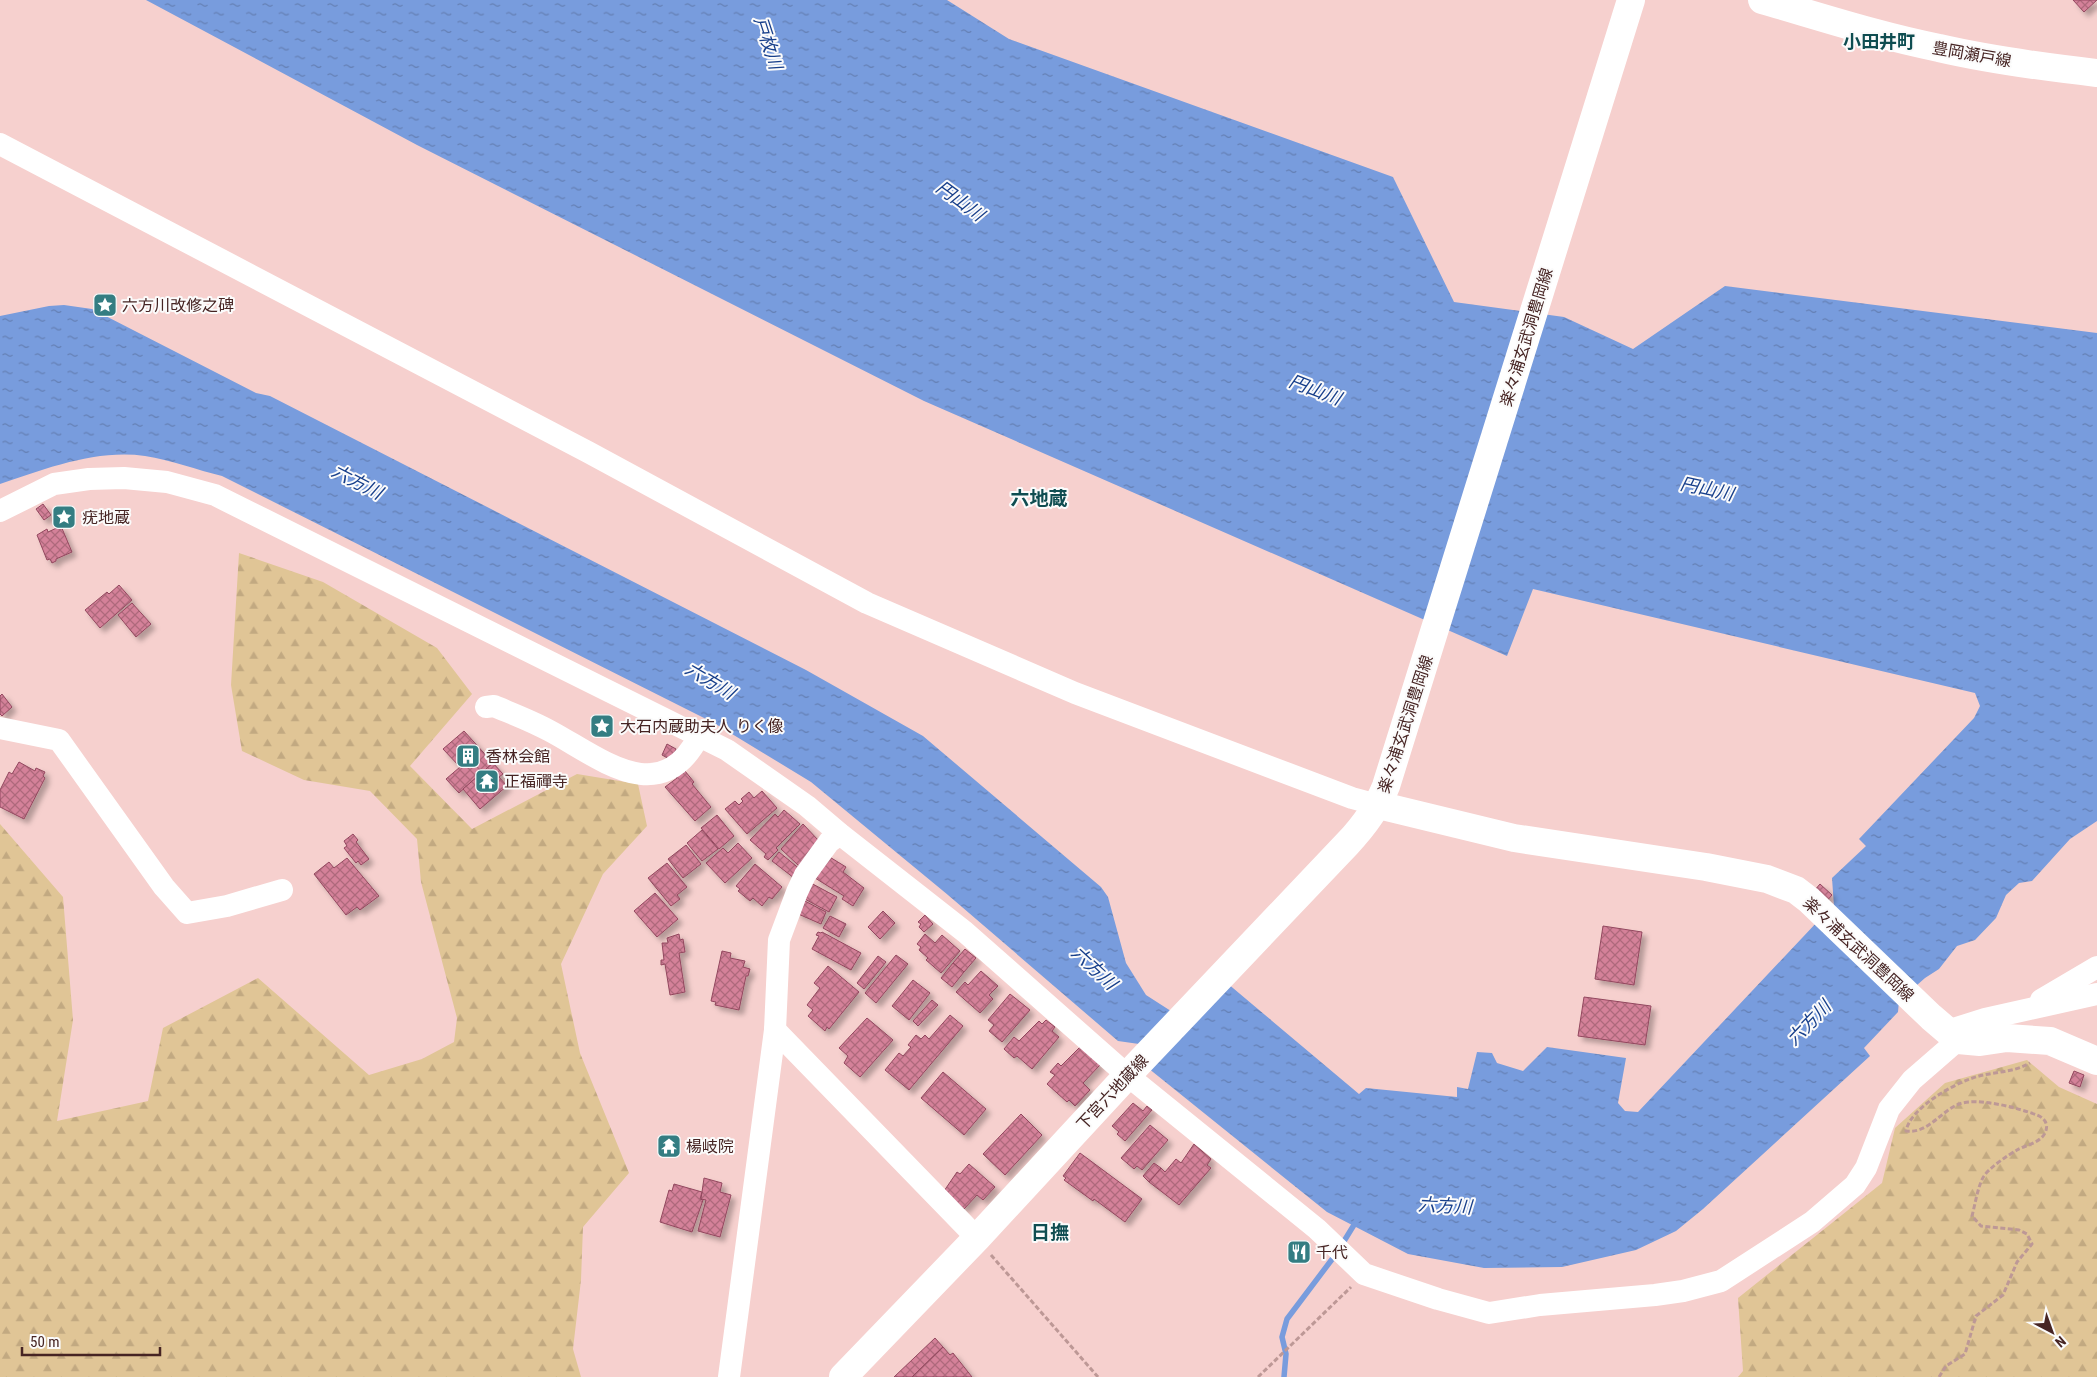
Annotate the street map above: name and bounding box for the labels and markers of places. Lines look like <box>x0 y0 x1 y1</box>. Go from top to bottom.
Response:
place icon: 六方川改修之碑 <box>92 292 118 318</box>
place label: 六方川改修之碑 <box>122 296 234 315</box>
place icon: 疣地蔵 <box>51 504 77 530</box>
place label: 疣地蔵 <box>82 508 130 527</box>
place icon: 大石内蔵助夫人 りく像 <box>589 713 615 739</box>
place label: 大石内蔵助夫人 りく像 <box>620 717 784 736</box>
building icon: 香林会館 <box>455 743 481 769</box>
place label: 香林会館 <box>486 747 550 766</box>
temple icon: 正福禪寺 <box>474 768 500 794</box>
place label: 正福禪寺 <box>504 772 568 791</box>
temple icon: 楊岐院 <box>656 1133 682 1159</box>
place label: 楊岐院 <box>686 1137 734 1156</box>
restaurant icon: 千代 <box>1286 1239 1312 1265</box>
place label: 千代 <box>1316 1243 1348 1262</box>

